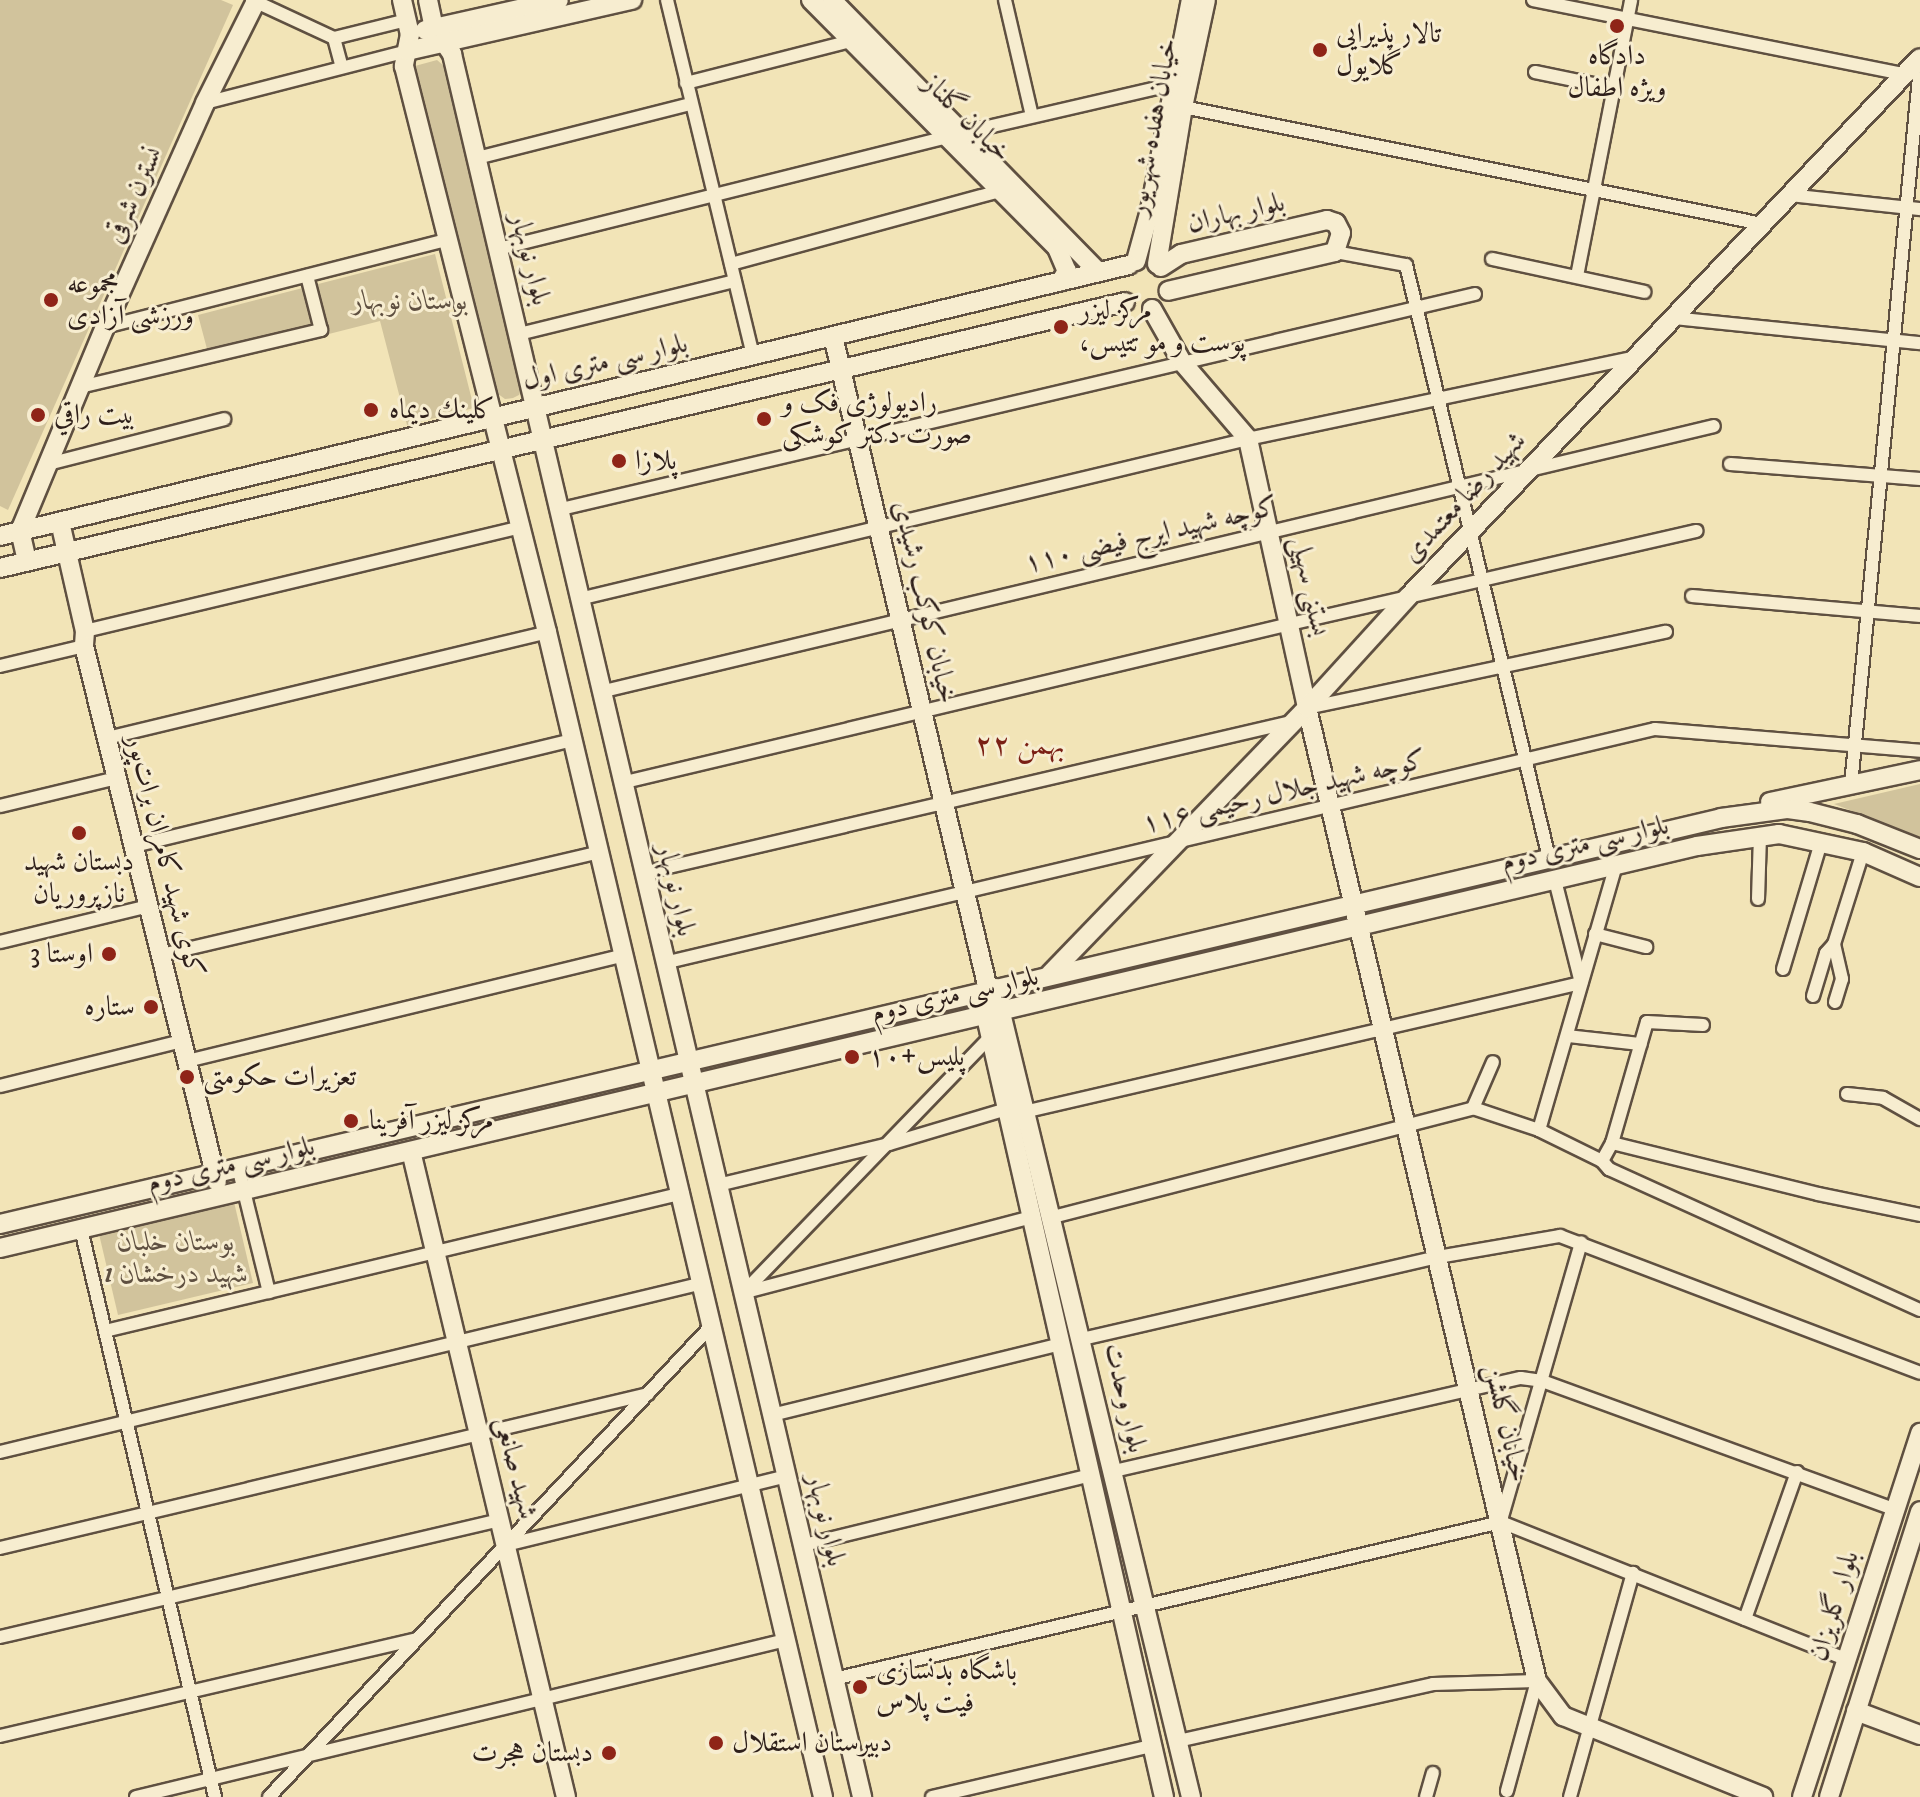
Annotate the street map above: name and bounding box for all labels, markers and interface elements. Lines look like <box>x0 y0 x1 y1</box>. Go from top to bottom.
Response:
place label: تالار پذیرایی گلایول <box>1336 17 1441 83</box>
marker: دادگاه ویژه اطفال <box>1608 17 1626 35</box>
street label: خیابان هفده شهریور <box>1121 36 1185 218</box>
place label: دادگاه ویژه اطفال <box>1568 39 1666 105</box>
marker: تالار پذیرایی گلایول <box>1311 41 1329 59</box>
street label: خیابان گلناز <box>916 67 1018 169</box>
street label: نسترن شرقی <box>98 141 170 249</box>
street label: بلوار بهاران <box>1184 185 1288 241</box>
street label: بلوار نوبهار <box>502 209 558 309</box>
place label: مجموعه ورزشی آزادی <box>67 267 194 333</box>
park label: بوستان نوبهار <box>352 284 468 318</box>
marker: مجموعه ورزشی آزادی <box>42 291 60 309</box>
place label: مرکز لیزر ،پوست و مو تتیس <box>1079 294 1245 360</box>
marker: مرکز لیزر ،پوست و مو تتیس <box>1050 316 1072 338</box>
street label: بلوار سی متری اول <box>519 327 691 397</box>
place label: رادیولوژی فک و صورت دکتر کوشکی <box>782 386 972 452</box>
place label: كلينك ديماه <box>389 393 495 427</box>
place label: بيت راقي <box>54 398 135 432</box>
marker: كلينك ديماه <box>360 399 382 421</box>
marker: بيت راقي <box>29 406 47 424</box>
marker: رادیولوژی فک و صورت دکتر کوشکی <box>753 408 775 430</box>
street label: شهید رضا معتمدی <box>1395 424 1533 570</box>
place label: پلازا <box>635 444 677 478</box>
marker: پلازا <box>610 452 628 470</box>
street label: کوچه شهید ایرج فیضی ۱۱۰ <box>1021 489 1281 581</box>
street label: خیابان کوکب رشیدی <box>885 497 965 707</box>
street label: بستنی سهیلی <box>1283 533 1337 639</box>
district label: ۲۲ بهمن <box>975 728 1065 764</box>
street label: کوی شهید کامران برات‌پور <box>119 732 211 980</box>
street label: کوچه شهید جلال رحیمی ۱۱۶ <box>1139 743 1429 841</box>
street label: بلوار سی متری دوم <box>1498 808 1672 880</box>
marker: دبستان شهید نازپروریان <box>70 824 88 842</box>
street label: بلوار نوبهار <box>649 840 703 940</box>
place label: دبستان شهید نازپروریان <box>24 845 134 911</box>
place label: اوستا 3 <box>30 937 93 971</box>
marker: اوستا 3 <box>100 945 118 963</box>
street label: بلوار سی متری دوم <box>868 959 1042 1031</box>
place label: ستاره <box>84 990 135 1024</box>
marker: ستاره <box>142 998 160 1016</box>
place label: پلیس+۱۰ <box>868 1040 965 1074</box>
marker: پلیس+۱۰ <box>843 1048 861 1066</box>
place label: تعزیرات حکومتی <box>203 1060 356 1094</box>
marker: تعزیرات حکومتی <box>178 1068 196 1086</box>
place label: مرکز لیزر آفرینا <box>369 1104 494 1138</box>
marker: مرکز لیزر آفرینا <box>340 1110 362 1132</box>
street label: بلوار سی متری دوم <box>144 1129 318 1201</box>
park label: بوستان خلبان شهید درخشان 1 <box>103 1225 249 1291</box>
street label: بلوار وحدت <box>1096 1340 1154 1456</box>
street label: خیابان گلشن <box>1476 1361 1536 1485</box>
street label: شهید صانعی <box>487 1413 545 1523</box>
street label: بلوار نوبهار <box>799 1470 853 1570</box>
street label: بلوار گلریزان <box>1801 1547 1867 1665</box>
place label: باشگاه بدنسازی فیت پلاس <box>876 1654 1017 1720</box>
marker: باشگاه بدنسازی فیت پلاس <box>851 1678 869 1696</box>
place label: دبیرستان استقلال <box>732 1726 892 1760</box>
marker: دبیرستان استقلال <box>707 1734 725 1752</box>
place label: دبستان هجرت <box>472 1736 593 1770</box>
marker: دبستان هجرت <box>600 1744 618 1762</box>

